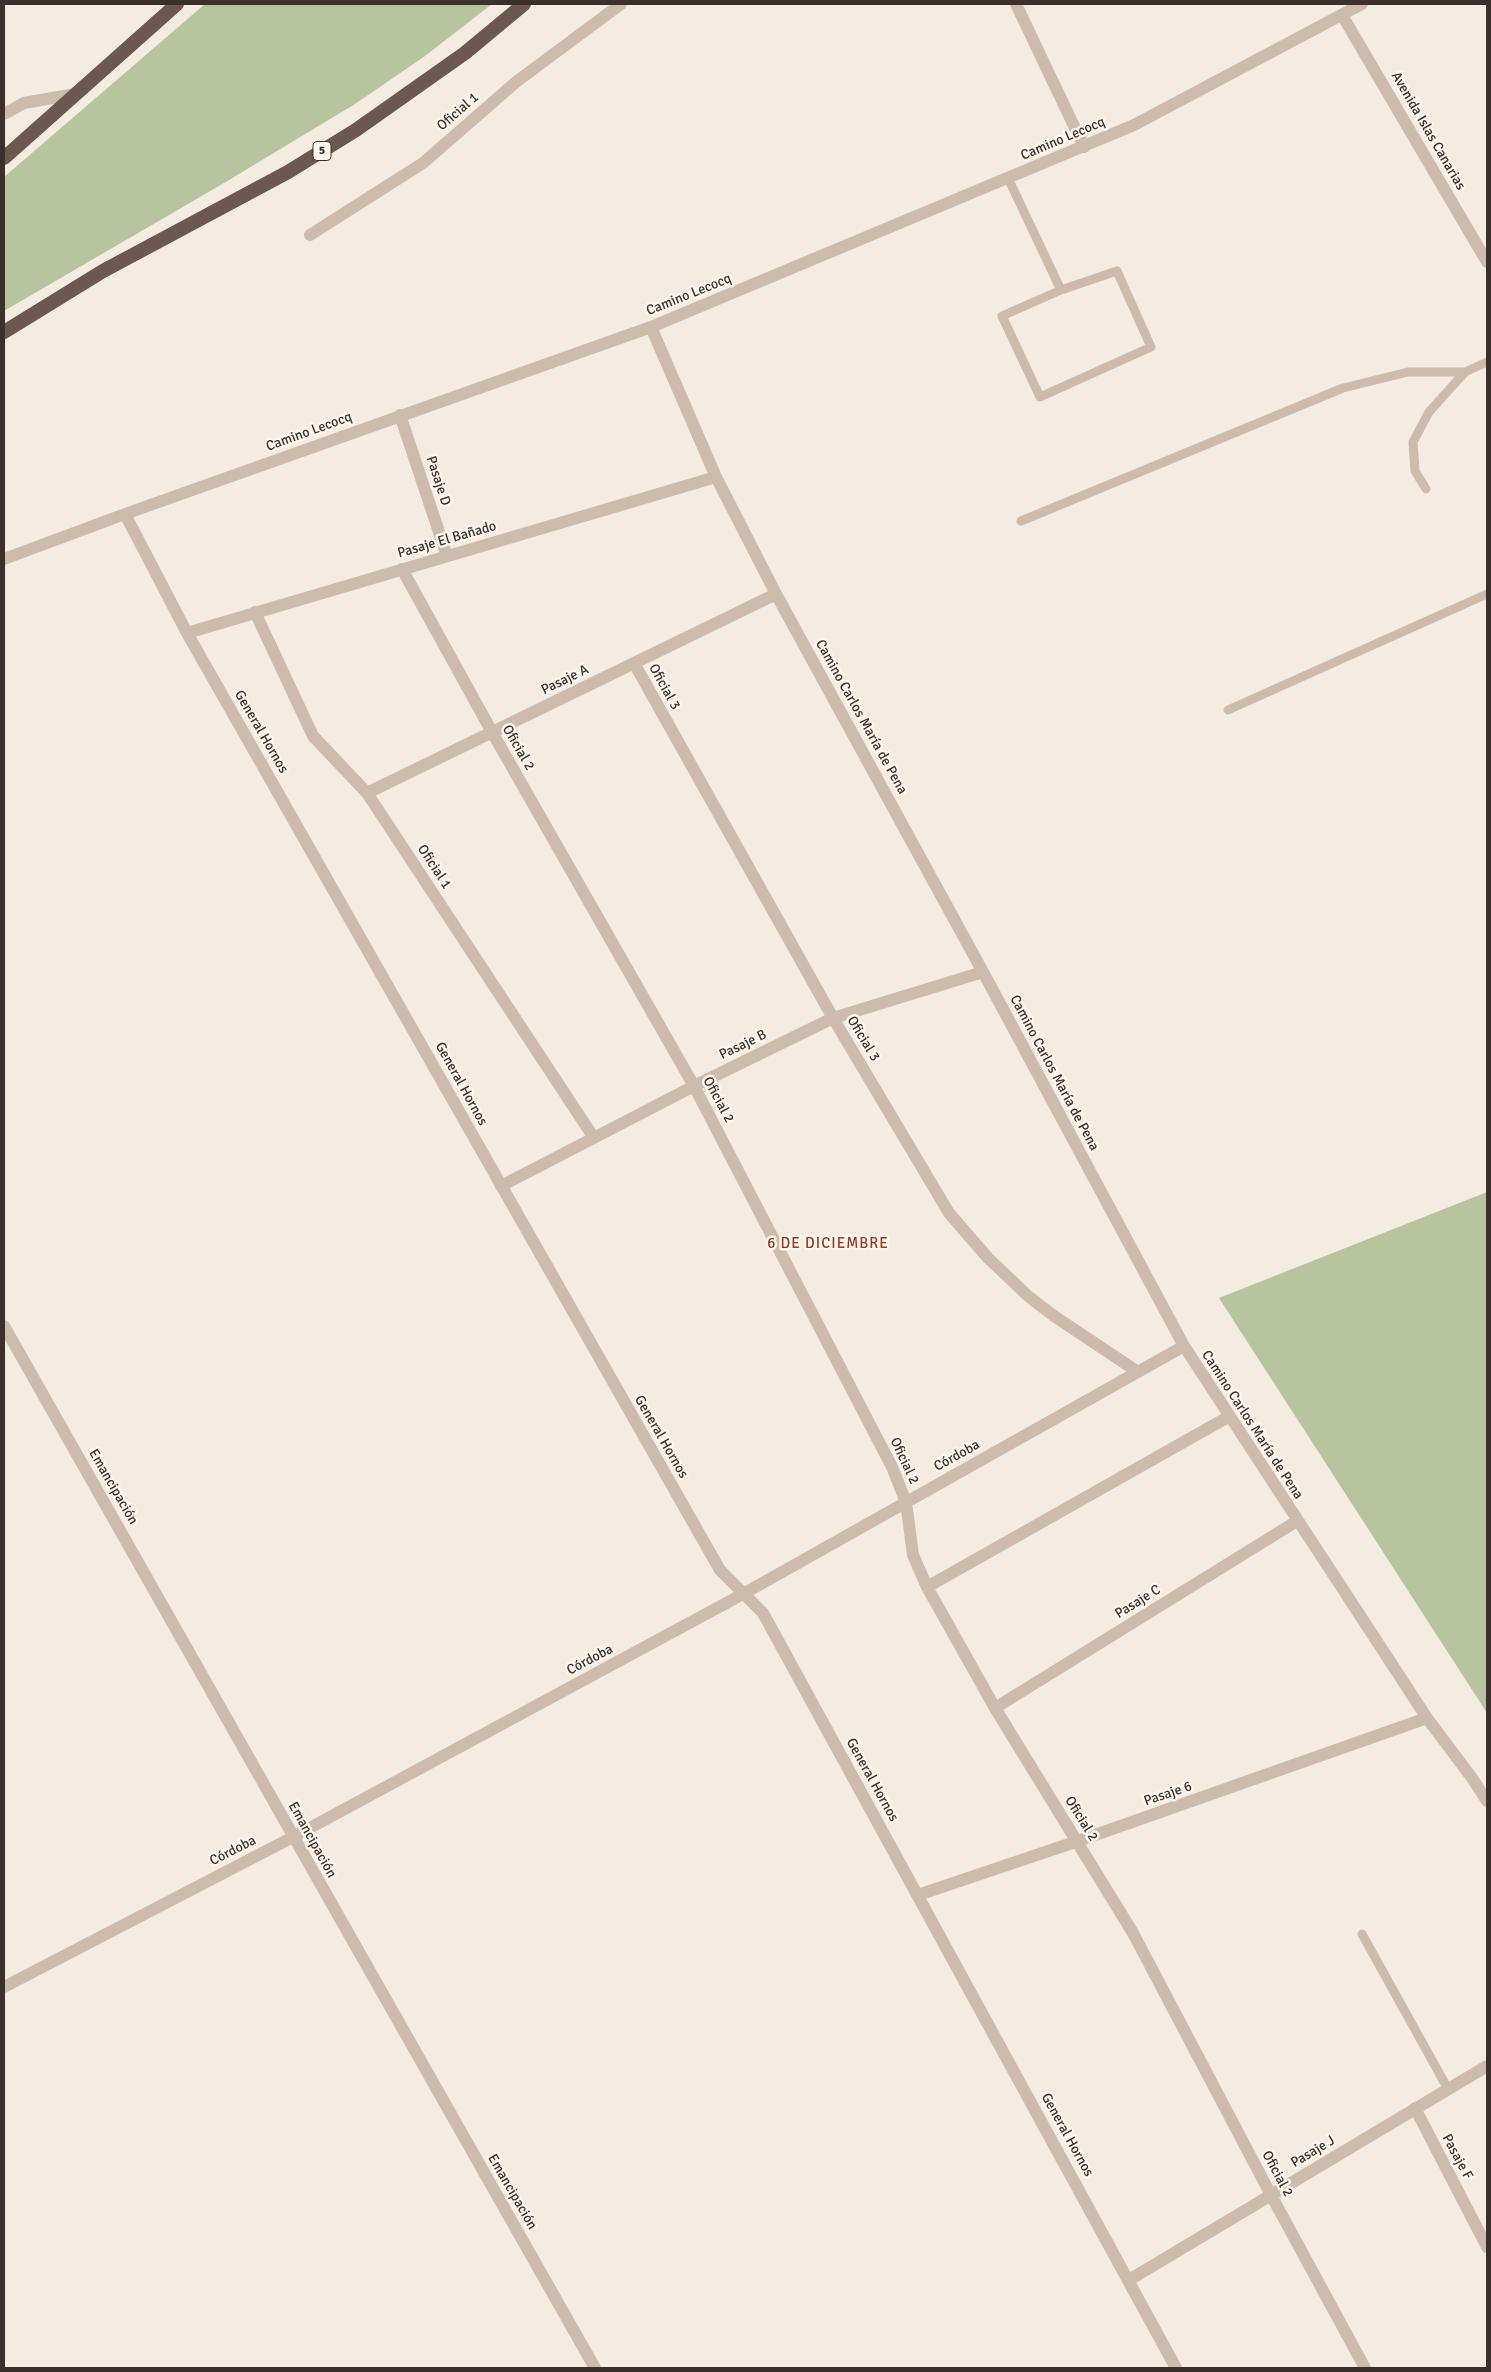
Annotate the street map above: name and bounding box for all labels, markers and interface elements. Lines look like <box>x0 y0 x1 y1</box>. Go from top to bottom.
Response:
street label: Avenida Islas Canarias <box>1387 69 1469 193</box>
street label: Oficial 1 <box>434 89 482 135</box>
street label: Camino Lecocq <box>1018 114 1108 164</box>
road number: 5 <box>313 142 331 160</box>
street label: Camino Lecocq <box>644 270 734 320</box>
street label: Camino Lecocq <box>264 409 354 455</box>
street label: Pasaje D <box>422 454 454 508</box>
street label: Pasaje El Bañado <box>396 518 498 562</box>
street label: Camino Carlos María de Pena <box>811 637 911 797</box>
street label: Pasaje A <box>539 661 591 699</box>
street label: Oficial 3 <box>645 661 683 713</box>
street label: General Hornos <box>230 688 292 776</box>
street label: Oficial 2 <box>498 722 538 774</box>
street label: Oficial 1 <box>413 842 455 892</box>
street label: Camino Carlos María de Pena <box>1006 992 1102 1154</box>
street label: Oficial 3 <box>843 1013 883 1065</box>
street label: Pasaje B <box>717 1026 769 1064</box>
street label: General Hornos <box>431 1039 491 1129</box>
street label: Oficial 2 <box>699 1074 737 1126</box>
district label: 6 DE DICIEMBRE <box>765 1235 891 1253</box>
street label: Camino Carlos María de Pena <box>1198 1347 1306 1503</box>
street label: General Hornos <box>630 1393 692 1481</box>
street label: Oficial 2 <box>886 1435 922 1487</box>
street label: Córdoba <box>931 1437 983 1475</box>
street label: Emancipación <box>85 1446 141 1528</box>
street label: Pasaje C <box>1112 1582 1164 1622</box>
street label: Córdoba <box>564 1641 616 1679</box>
street label: General Hornos <box>842 1735 902 1825</box>
street label: Pasaje 6 <box>1142 1778 1194 1810</box>
street label: Oficial 2 <box>1061 1793 1101 1845</box>
street label: Emancipación <box>284 1799 340 1881</box>
street label: Córdoba <box>207 1832 259 1870</box>
street label: General Hornos <box>1037 2090 1097 2180</box>
street label: Pasaje F <box>1438 2131 1476 2183</box>
street label: Pasaje J <box>1288 2132 1338 2172</box>
street label: Oficial 2 <box>1258 2148 1296 2200</box>
street label: Emancipación <box>484 2151 540 2233</box>

